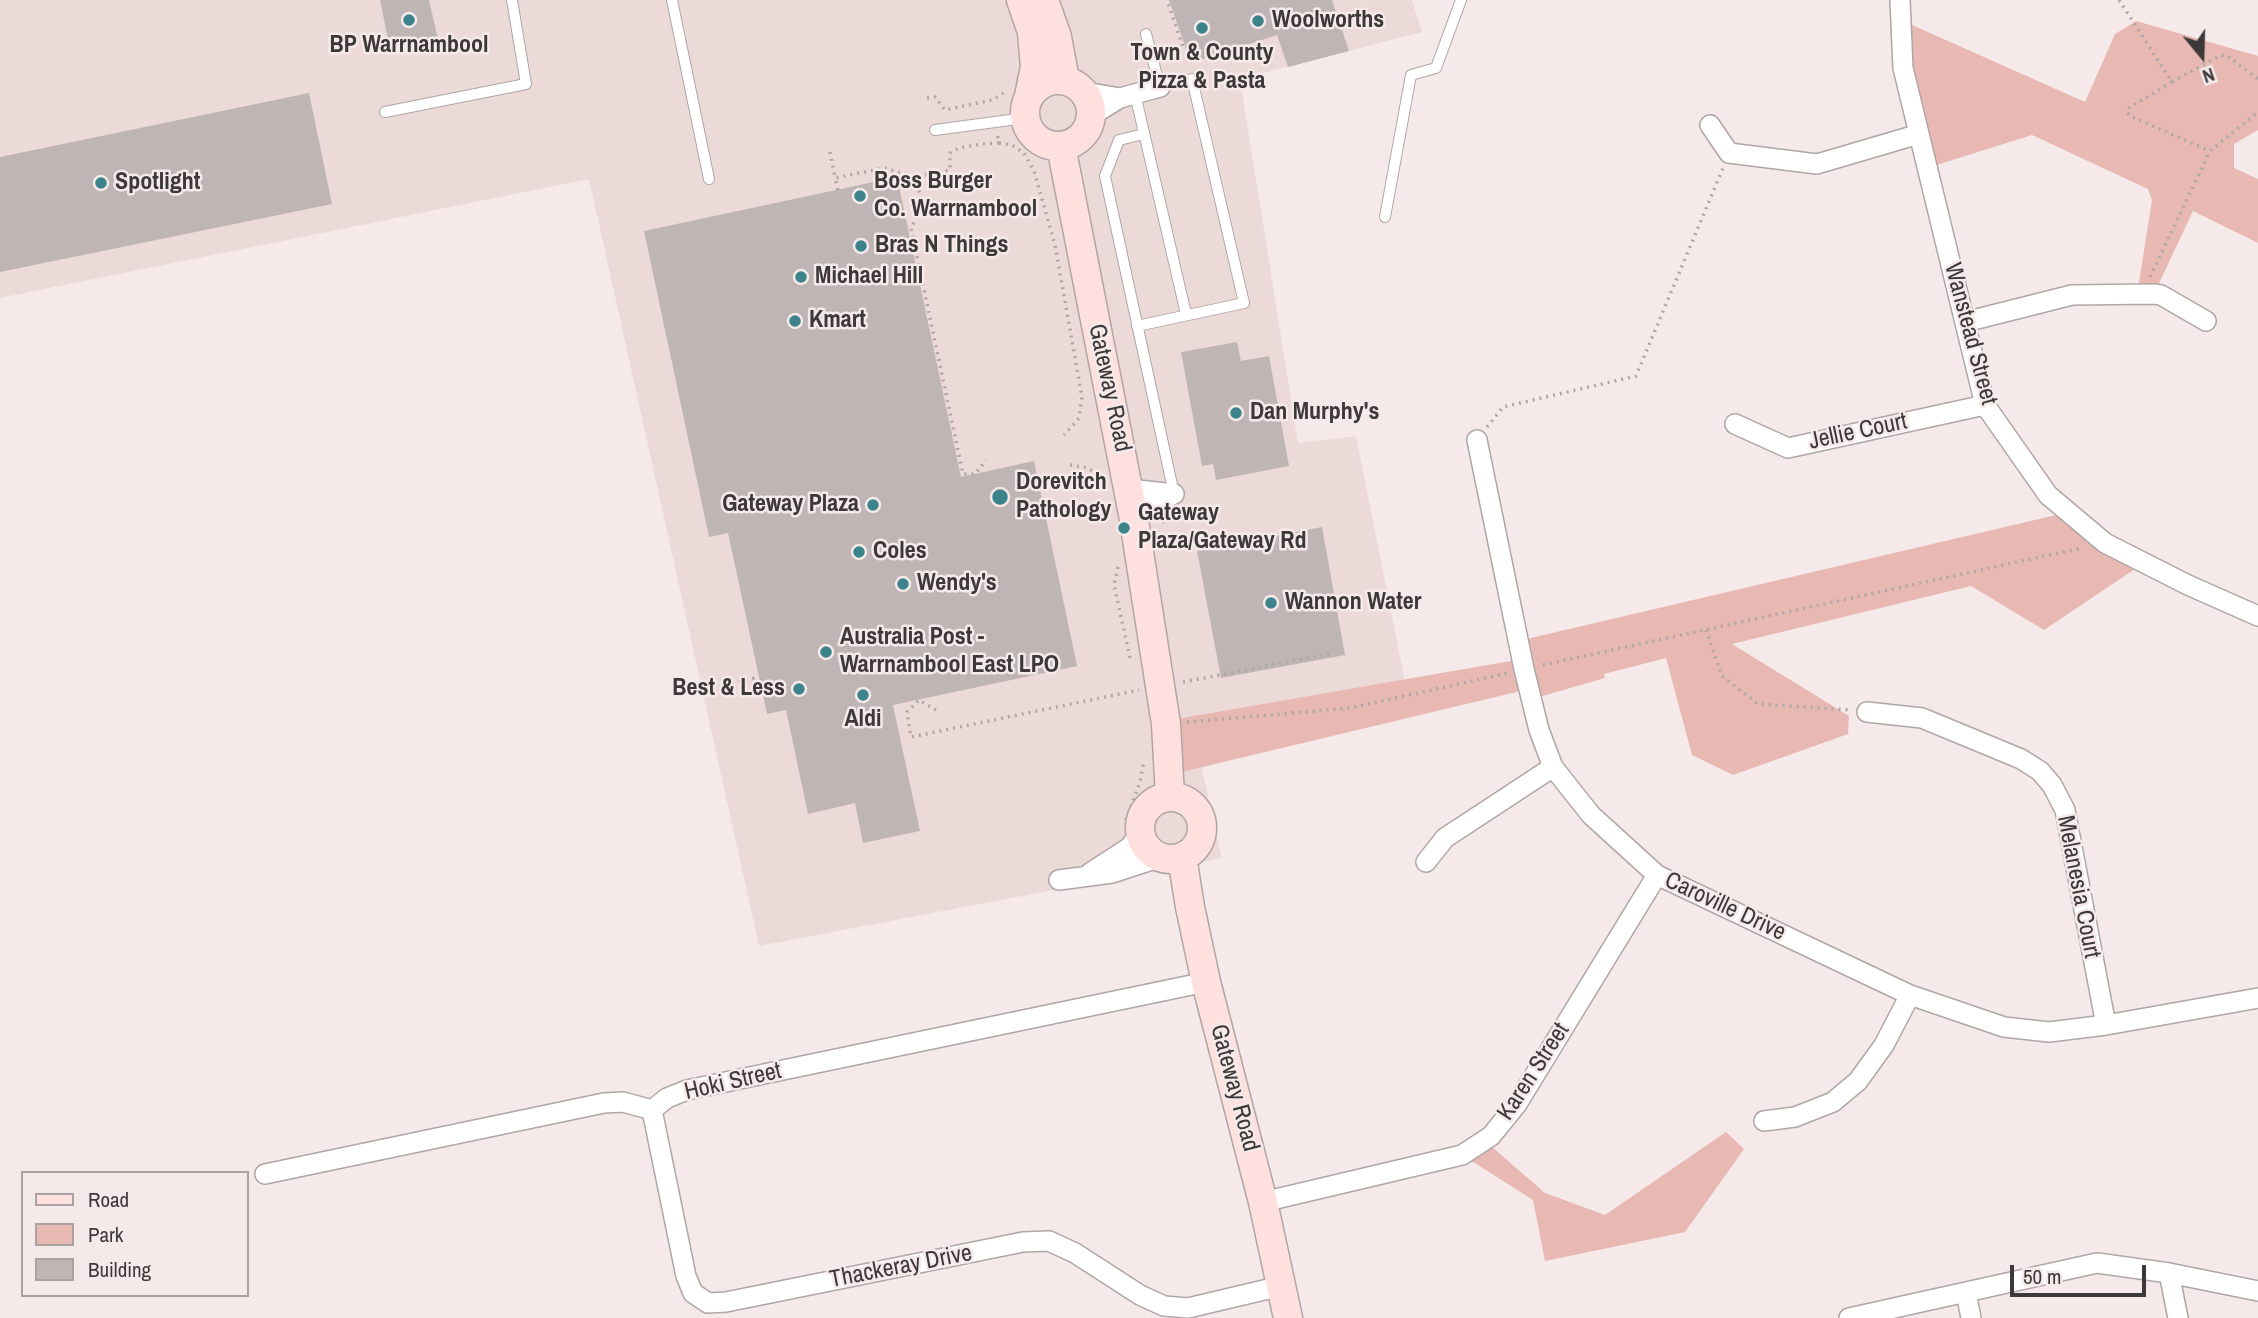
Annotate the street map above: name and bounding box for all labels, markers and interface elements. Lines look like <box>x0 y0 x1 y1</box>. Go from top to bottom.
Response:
place label: Woolworths <box>1272 7 1384 35</box>
marker: BP Warrnambool <box>401 12 417 28</box>
marker: Woolworths <box>1250 13 1266 29</box>
marker: Town & County Pizza & Pasta <box>1194 20 1210 36</box>
north arrow <box>2167 21 2237 91</box>
place label: BP Warrnambool <box>330 32 488 60</box>
place label: Town & County Pizza & Pasta <box>1131 40 1273 96</box>
text: N <box>2199 62 2218 90</box>
place label: Boss Burger Co. Warrnambool <box>874 168 1037 224</box>
place label: Spotlight <box>115 169 200 197</box>
marker: Spotlight <box>93 175 109 191</box>
marker: Boss Burger Co. Warrnambool <box>852 188 868 204</box>
place label: Bras N Things <box>875 232 1008 260</box>
marker: Bras N Things <box>853 238 869 254</box>
street label: Wanstead Street <box>1937 260 2003 408</box>
place label: Michael Hill <box>815 263 923 291</box>
marker: Michael Hill <box>793 269 809 285</box>
place label: Kmart <box>809 307 866 335</box>
marker: Kmart <box>787 313 803 329</box>
street label: Gateway Road <box>1081 321 1137 455</box>
place label: Dan Murphy's <box>1250 399 1379 427</box>
marker: Dan Murphy's <box>1228 405 1244 421</box>
street label: Jellie Court <box>1806 408 1910 456</box>
place label: Dorevitch Pathology <box>1016 469 1111 525</box>
marker: Dorevitch Pathology <box>990 487 1010 507</box>
place label: Gateway Plaza <box>722 491 859 519</box>
marker: Gateway Plaza <box>865 497 881 513</box>
place label: Gateway Plaza/Gateway Rd <box>1138 500 1306 556</box>
marker: Gateway Plaza/Gateway Rd <box>1116 520 1132 536</box>
place label: Coles <box>873 538 927 566</box>
marker: Coles <box>851 544 867 560</box>
place label: Wendy's <box>917 570 997 598</box>
marker: Wendy's <box>895 576 911 592</box>
place label: Wannon Water <box>1285 589 1421 617</box>
marker: Wannon Water <box>1263 595 1279 611</box>
place label: Australia Post - Warrnambool East LPO <box>840 624 1059 680</box>
marker: Australia Post - Warrnambool East LPO <box>818 644 834 660</box>
place label: Best & Less <box>672 675 785 703</box>
marker: Best & Less <box>791 681 807 697</box>
marker: Aldi <box>855 687 871 703</box>
place label: Aldi <box>844 706 882 734</box>
street label: Melanesia Court <box>2050 813 2106 961</box>
street label: Caroville Drive <box>1660 866 1790 948</box>
street label: Karen Street <box>1492 1018 1576 1126</box>
street label: Gateway Road <box>1203 1021 1265 1155</box>
street label: Hoki Street <box>682 1057 784 1107</box>
legend <box>21 1171 248 1297</box>
text: Road <box>88 1185 129 1214</box>
text: Park <box>88 1220 123 1249</box>
street label: Thackeray Drive <box>827 1239 975 1295</box>
scale bar <box>2013 1252 2150 1296</box>
text: Building <box>88 1255 151 1284</box>
text: 50 m <box>2023 1262 2061 1291</box>

